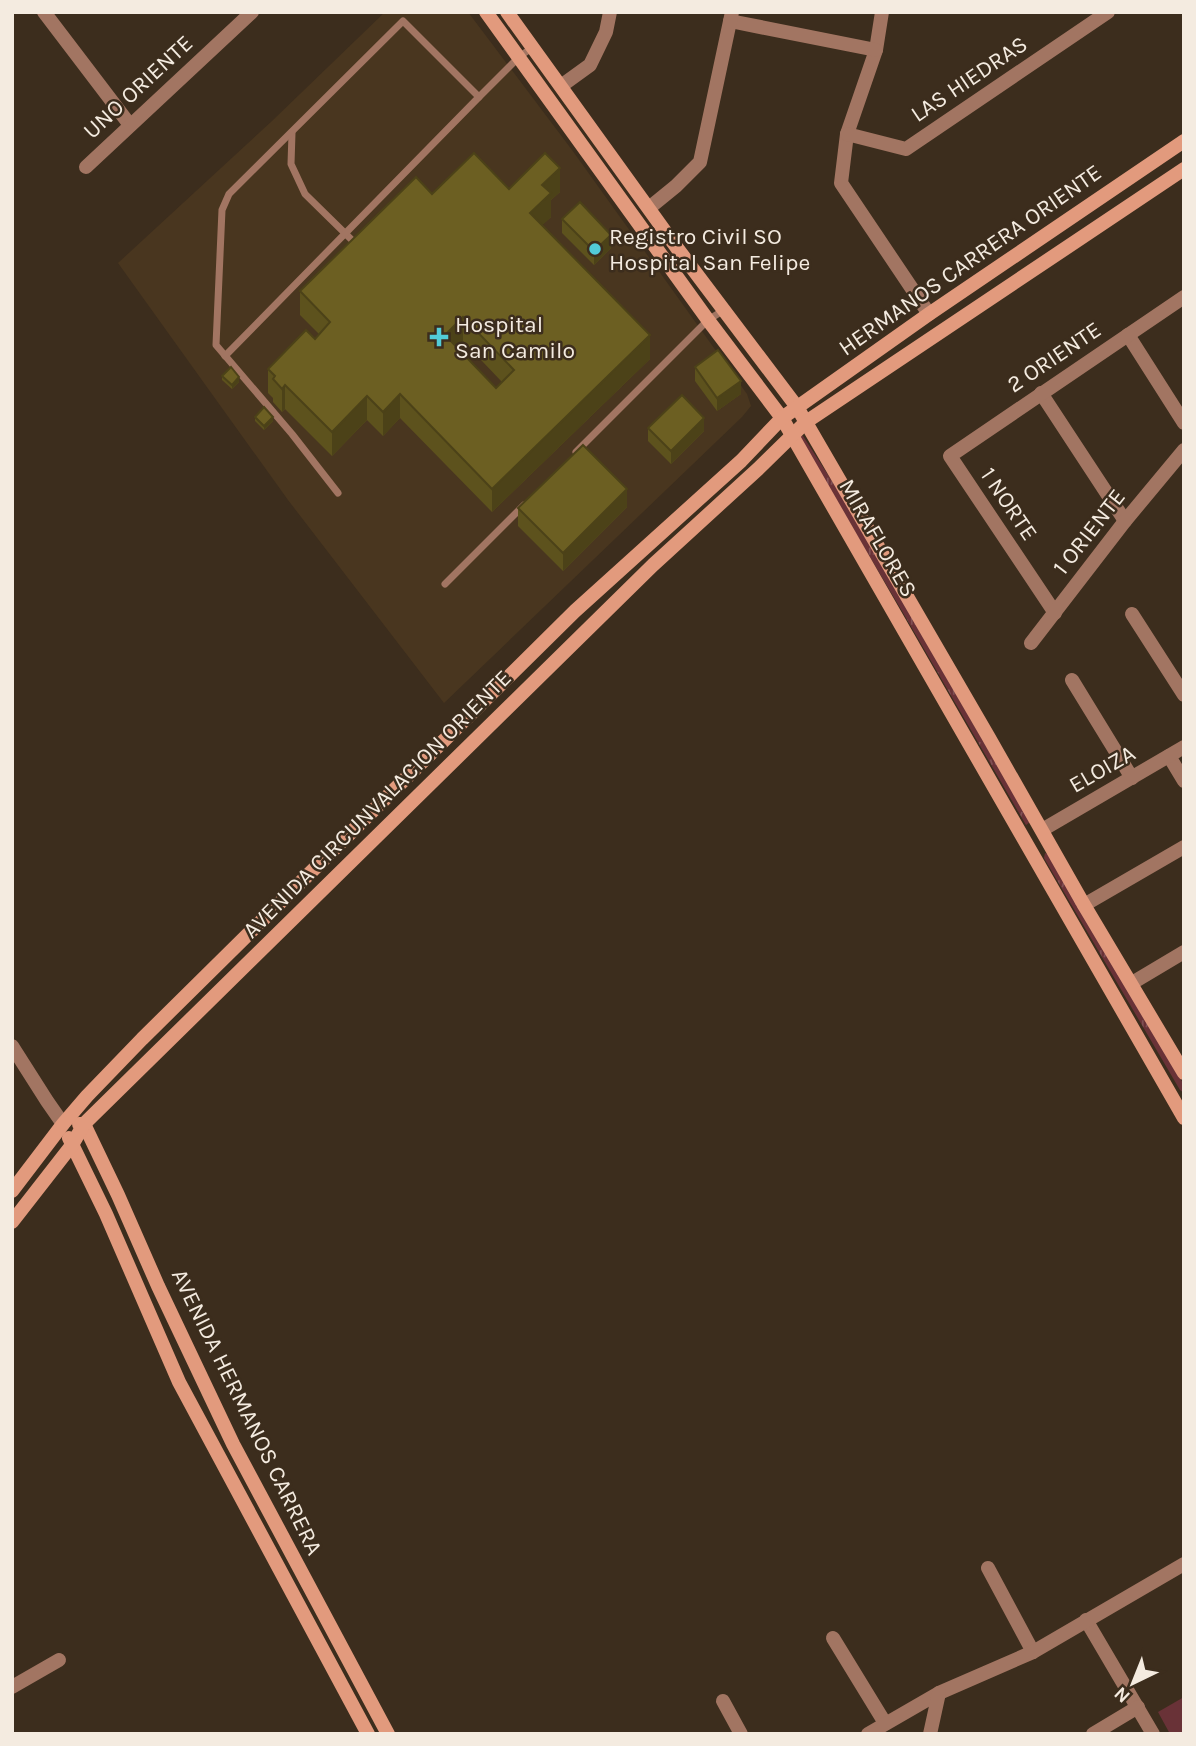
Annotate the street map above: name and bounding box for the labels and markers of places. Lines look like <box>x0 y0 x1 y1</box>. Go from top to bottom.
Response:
place label: Registro Civil SO Hospital San Felipe <box>609 223 810 276</box>
marker: Registro Civil SO Hospital San Felipe <box>587 241 603 257</box>
place label: Hospital San Camilo <box>455 311 575 364</box>
marker: Hospital San Camilo <box>429 327 449 347</box>

